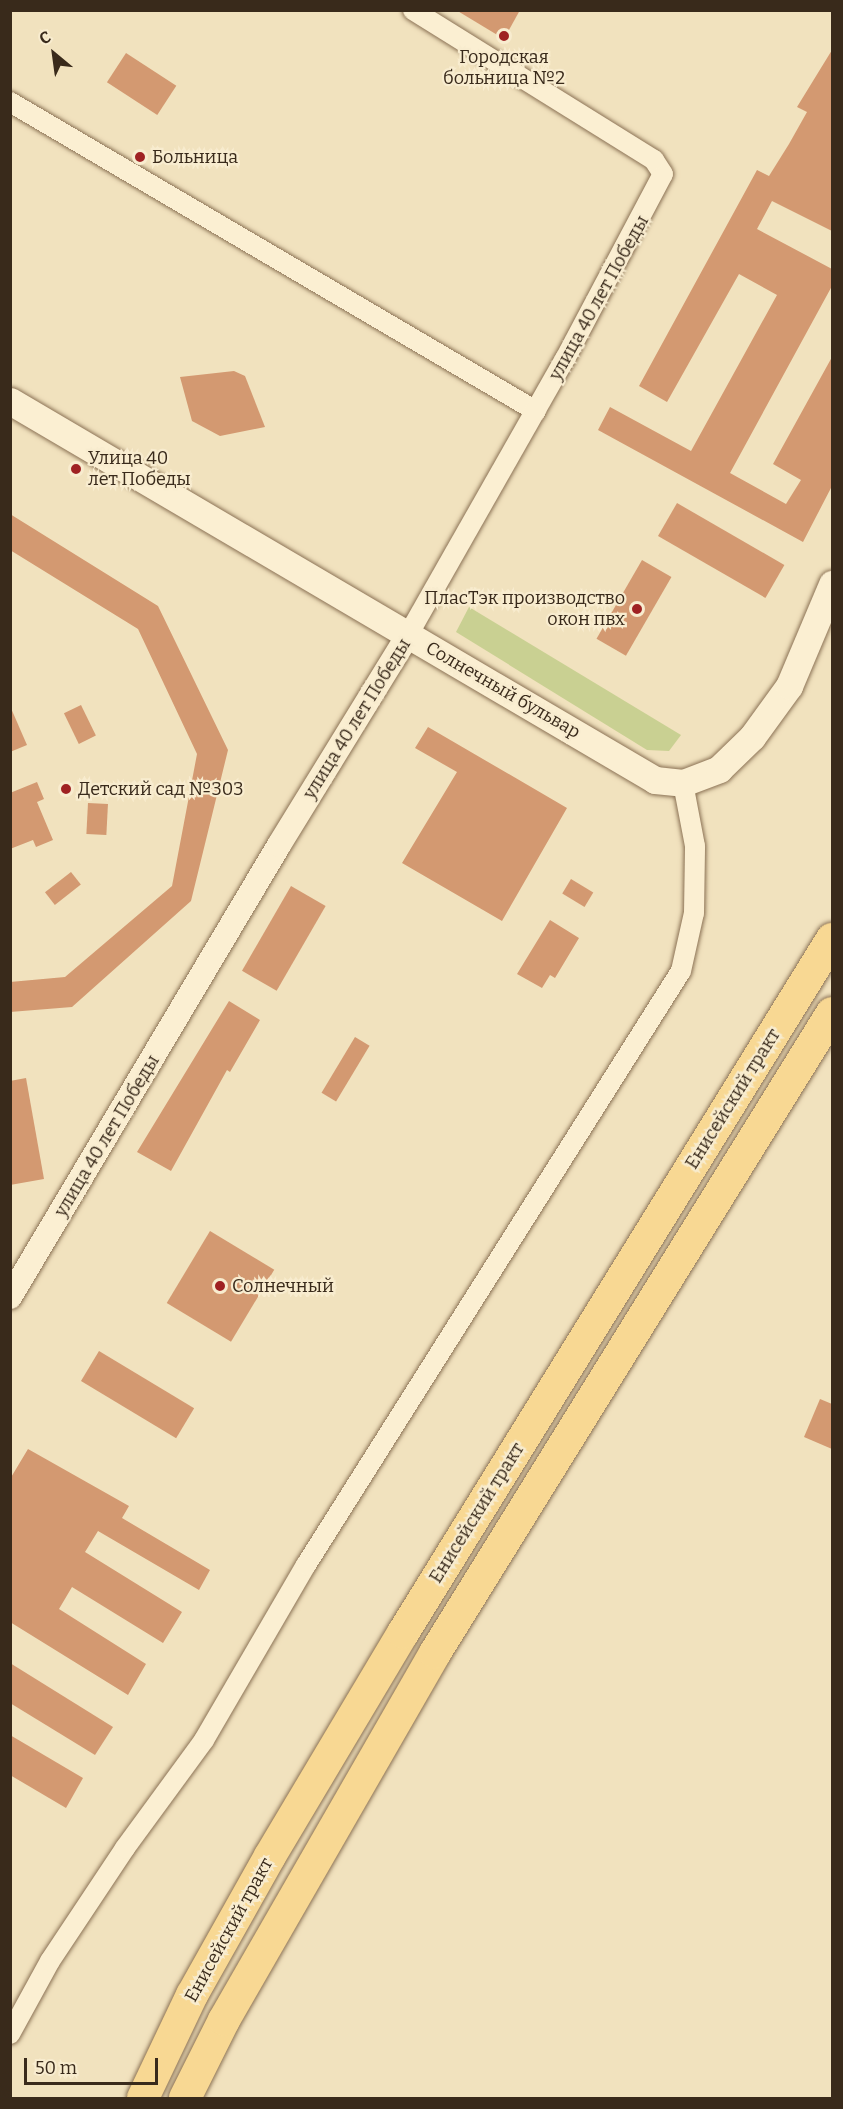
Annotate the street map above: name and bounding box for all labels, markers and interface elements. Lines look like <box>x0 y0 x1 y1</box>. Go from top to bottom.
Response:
north arrow <box>24 24 84 84</box>
text: С <box>36 27 54 49</box>
marker: Городская больница №2 <box>495 27 513 45</box>
place label: Городская больница №2 <box>443 47 565 90</box>
place label: Больница <box>152 146 238 168</box>
marker: Больница <box>133 150 147 164</box>
street label: улица 40 лет Победы <box>545 212 653 384</box>
place label: Улица 40 лет Победы <box>88 448 191 490</box>
marker: Улица 40 лет Победы <box>69 462 83 476</box>
place label: ПласТэк производство окон пвх <box>424 588 625 630</box>
marker: ПласТэк производство окон пвх <box>630 602 644 616</box>
street label: улица 40 лет Победы <box>299 635 415 803</box>
street label: Солнечный бульвар <box>422 637 584 743</box>
place label: Детский сад №303 <box>78 778 243 800</box>
marker: Детский сад №303 <box>59 782 73 796</box>
street label: Енисейский тракт <box>681 1025 785 1173</box>
street label: улица 40 лет Победы <box>50 1051 164 1221</box>
place label: Солнечный <box>232 1275 334 1297</box>
marker: Солнечный <box>213 1279 227 1293</box>
street label: Енисейский тракт <box>425 1439 529 1587</box>
street label: Енисейский тракт <box>180 1854 278 2006</box>
scale bar <box>27 2046 160 2084</box>
text: 50 m <box>35 2057 77 2079</box>

